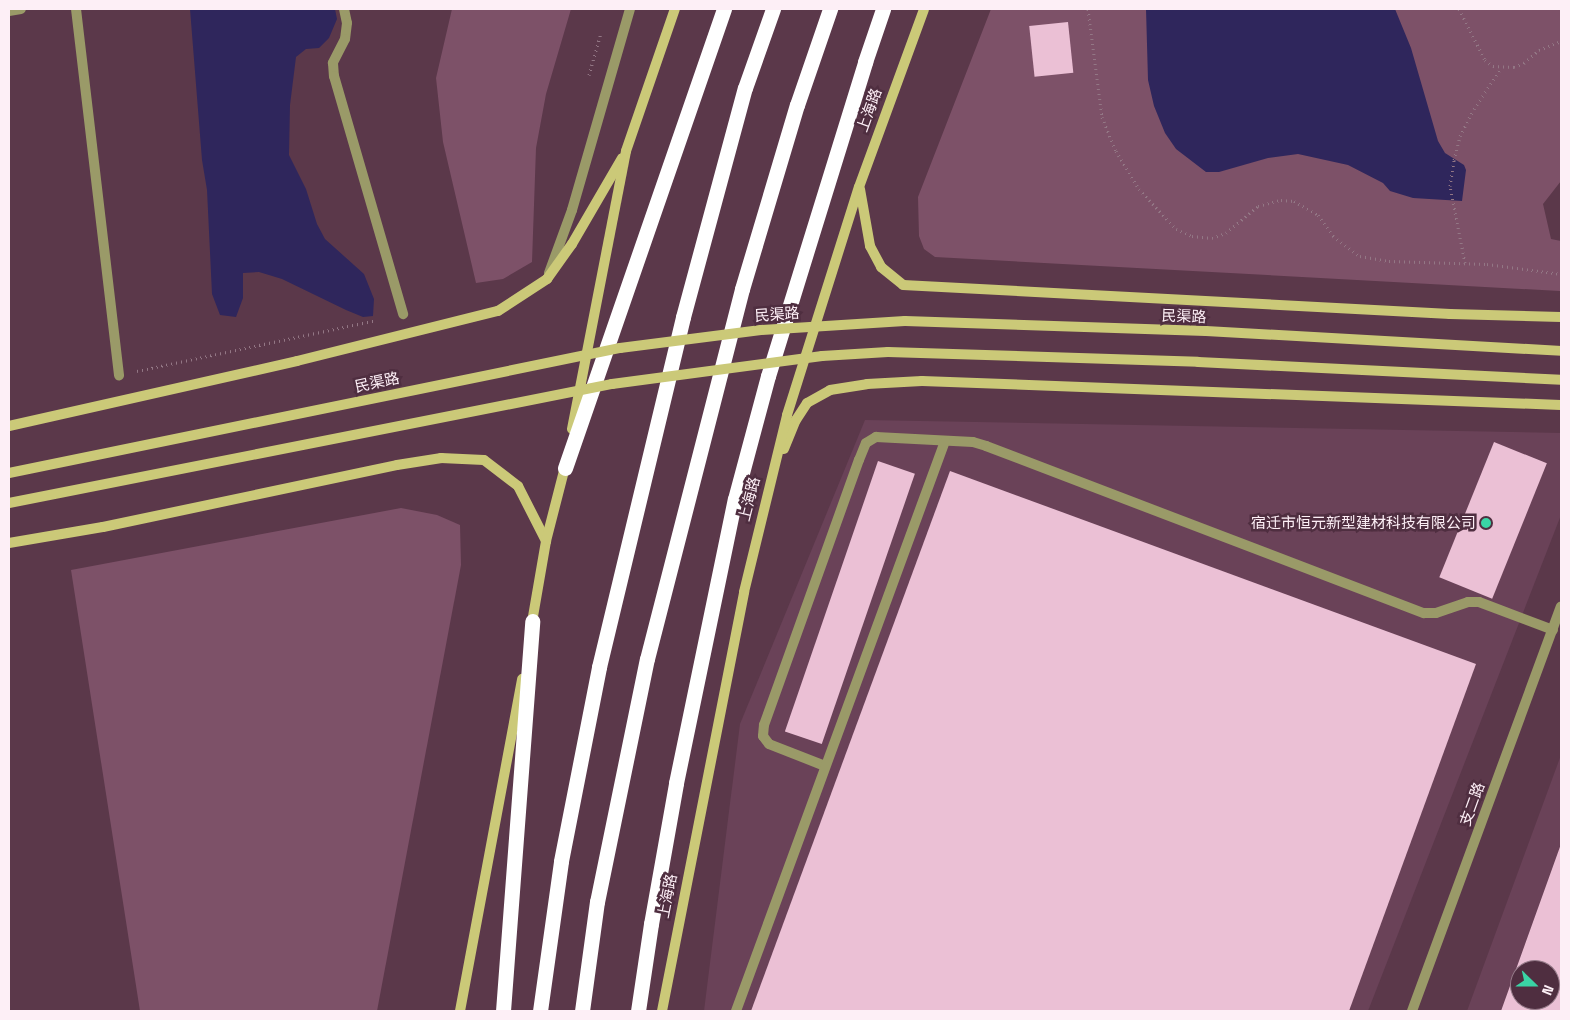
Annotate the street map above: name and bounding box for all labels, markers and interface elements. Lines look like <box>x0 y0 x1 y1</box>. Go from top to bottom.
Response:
street label: 上海路 <box>853 86 885 134</box>
street label: 民渠路 <box>754 303 800 325</box>
street label: 民渠路 <box>1161 306 1207 326</box>
street label: 民渠路 <box>353 369 401 395</box>
street label: 上海路 <box>735 475 763 523</box>
place label: 宿迁市恒元新型建材科技有限公司 <box>1251 514 1476 532</box>
marker: 宿迁市恒元新型建材科技有限公司 <box>1480 517 1492 529</box>
street label: 支二路 <box>1456 780 1488 828</box>
street label: 上海路 <box>654 872 680 920</box>
north arrow <box>1510 960 1560 1010</box>
text: N <box>1538 983 1558 998</box>

